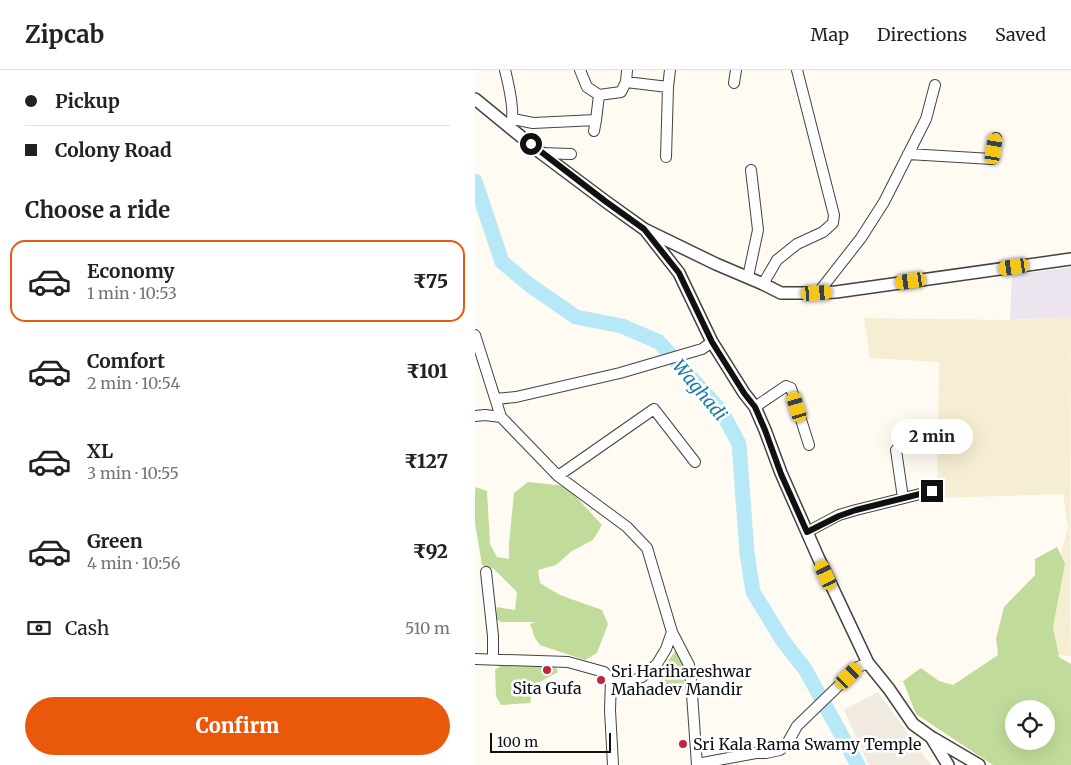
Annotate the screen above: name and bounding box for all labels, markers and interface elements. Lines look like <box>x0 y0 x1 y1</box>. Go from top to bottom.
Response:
text: Zipcab <box>25 19 104 50</box>
text: Map <box>811 23 849 46</box>
text: Directions <box>877 23 967 46</box>
text: Saved <box>995 23 1046 46</box>
text: Pickup <box>55 89 120 113</box>
route start <box>520 133 542 155</box>
car <box>984 133 1003 165</box>
text: Colony Road <box>55 138 172 162</box>
text: Choose a ride <box>25 196 170 224</box>
car <box>998 257 1029 277</box>
icon: car <box>27 259 72 304</box>
text: Economy <box>87 259 175 283</box>
text: ₹75 <box>413 269 448 293</box>
car <box>895 271 926 291</box>
text: 1 min · 10:53 <box>87 283 177 303</box>
car <box>801 284 832 302</box>
icon: car <box>27 349 72 394</box>
text: Comfort <box>87 349 165 373</box>
water label: Waghadi <box>668 355 732 425</box>
text: ₹101 <box>406 359 448 383</box>
text: 2 min · 10:54 <box>87 373 180 393</box>
car <box>785 390 808 424</box>
callout: 2 min <box>891 418 973 454</box>
text: 2 min <box>909 426 955 446</box>
icon: car <box>27 439 72 484</box>
text: XL <box>87 439 113 463</box>
text: ₹127 <box>404 449 448 473</box>
text: 3 min · 10:55 <box>87 463 179 483</box>
route end <box>921 480 943 502</box>
icon: car <box>27 529 72 574</box>
text: Green <box>87 529 143 553</box>
text: ₹92 <box>412 539 448 563</box>
text: 4 min · 10:56 <box>87 553 181 573</box>
car <box>812 558 839 592</box>
icon: cash <box>25 614 53 642</box>
text: Cash <box>65 616 109 640</box>
text: 510 m <box>405 618 450 638</box>
car <box>833 660 864 692</box>
place label: Sri Harihareshwar Mahadev Mandir <box>611 661 752 699</box>
marker: Sita Gufa <box>541 664 553 676</box>
marker: Sri Harihareshwar Mahadev Mandir <box>595 674 607 686</box>
place label: Sita Gufa <box>512 678 582 698</box>
button: Confirm <box>25 697 450 755</box>
map controls <box>1005 700 1055 750</box>
button: locate <box>1005 700 1055 750</box>
scale bar <box>490 730 611 753</box>
text: 100 m <box>497 733 538 751</box>
place label: Sri Kala Rama Swamy Temple <box>693 734 921 754</box>
marker: Sri Kala Rama Swamy Temple <box>677 738 689 750</box>

